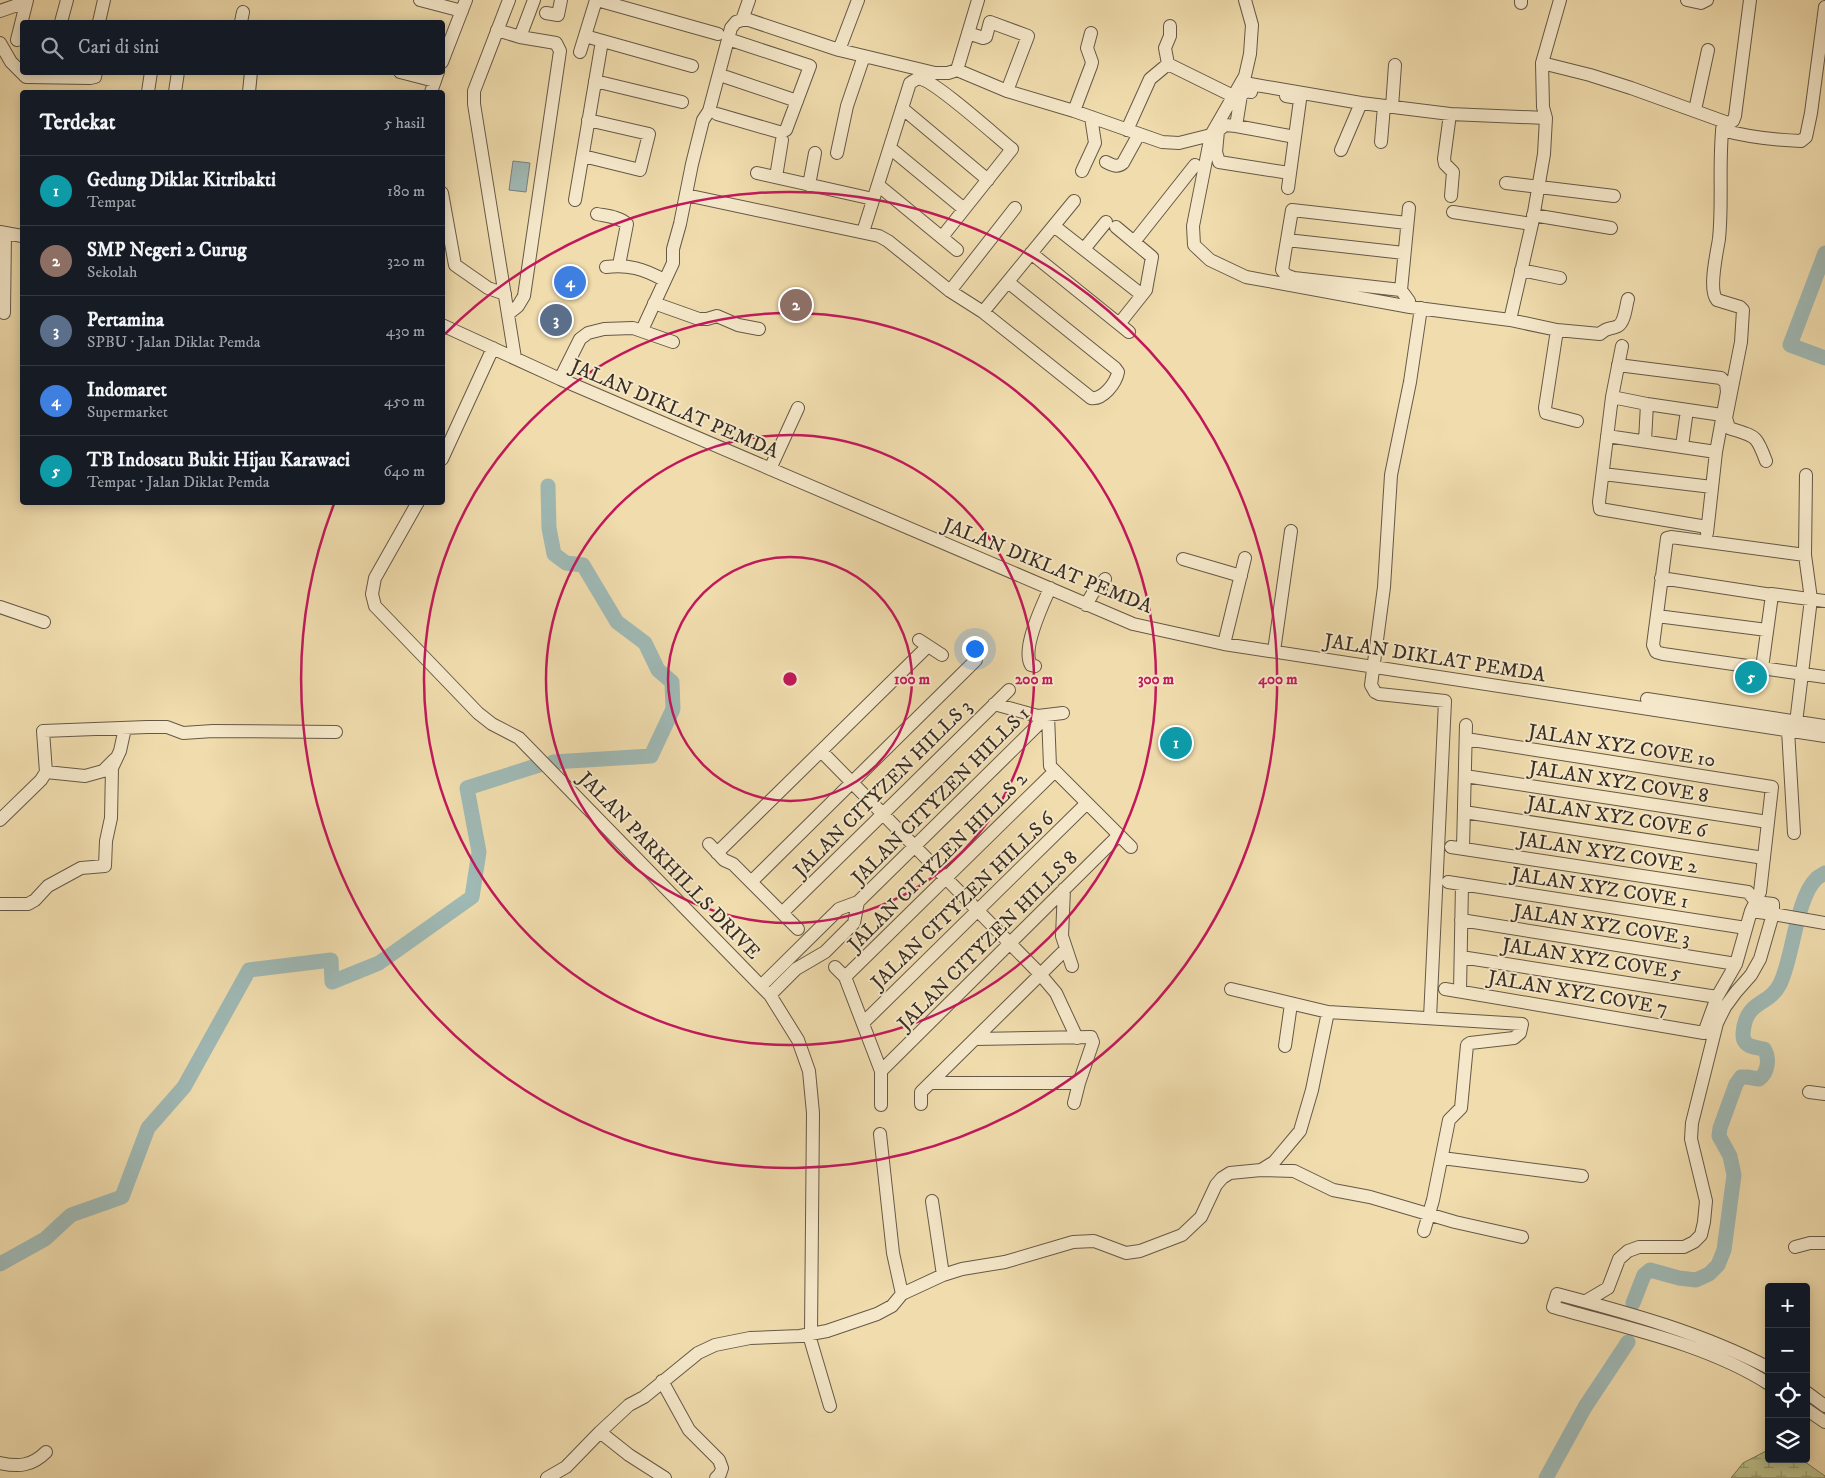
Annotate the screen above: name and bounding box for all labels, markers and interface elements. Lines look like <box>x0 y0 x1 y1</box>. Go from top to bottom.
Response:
search box <box>20 20 445 75</box>
icon: search <box>38 34 66 62</box>
text: Cari di sini <box>78 36 159 59</box>
text: Terdekat <box>40 110 115 136</box>
text: 5 hasil <box>384 113 425 133</box>
text: Gedung Diklat Kitribakti <box>87 169 276 192</box>
text: 1 <box>53 181 59 201</box>
text: 180 m <box>387 181 425 201</box>
text: Tempat <box>87 192 136 212</box>
text: SMP Negeri 2 Curug <box>87 239 246 262</box>
text: 2 <box>52 251 60 271</box>
text: 320 m <box>387 251 425 271</box>
text: Sekolah <box>87 262 138 282</box>
pin: 4 <box>554 263 586 301</box>
pin: 2 <box>780 286 812 324</box>
pin: 3 <box>540 301 572 339</box>
text: Pertamina <box>87 309 164 332</box>
text: 3 <box>53 321 59 341</box>
text: 430 m <box>386 321 425 341</box>
text: SPBU · Jalan Diklat Pemda <box>87 332 261 352</box>
street label: JALAN DIKLAT PEMDA <box>565 353 782 465</box>
text: Indomaret <box>87 379 167 402</box>
text: 4 <box>51 391 61 411</box>
text: 450 m <box>384 391 425 411</box>
text: Supermarket <box>87 402 168 422</box>
text: TB Indosatu Bukit Hijau Karawaci <box>87 449 350 472</box>
text: 5 <box>52 461 60 481</box>
text: 640 m <box>383 461 425 481</box>
text: Tempat · Jalan Diklat Pemda <box>87 472 270 492</box>
street label: JALAN DIKLAT PEMDA <box>937 512 1156 620</box>
street label: JALAN DIKLAT PEMDA <box>1320 628 1547 688</box>
your location <box>962 636 988 662</box>
pin: 5 <box>1735 658 1767 696</box>
centre of rings <box>781 670 799 688</box>
text: 100 m <box>894 670 931 689</box>
text: 200 m <box>1015 670 1054 689</box>
text: 300 m <box>1138 670 1175 689</box>
text: 400 m <box>1257 670 1298 689</box>
street label: JALAN CITYZEN HILLS 3 <box>787 695 977 885</box>
street label: JALAN CITYZEN HILLS 1 <box>845 702 1035 892</box>
street label: JALAN XYZ COVE 10 <box>1524 719 1717 774</box>
pin: 1 <box>1160 724 1192 762</box>
street label: JALAN XYZ COVE 8 <box>1525 756 1710 809</box>
street label: JALAN PARKHILLS DRIVE <box>571 765 765 965</box>
street label: JALAN CITYZEN HILLS 2 <box>842 767 1033 959</box>
street label: JALAN XYZ COVE 6 <box>1523 791 1709 844</box>
street label: JALAN CITYZEN HILLS 6 <box>865 807 1060 996</box>
street label: JALAN XYZ COVE 2 <box>1514 827 1699 880</box>
street label: JALAN CITYZEN HILLS 8 <box>891 846 1083 1038</box>
street label: JALAN XYZ COVE 1 <box>1508 862 1690 915</box>
street label: JALAN XYZ COVE 3 <box>1510 899 1692 952</box>
street label: JALAN XYZ COVE 5 <box>1498 933 1683 986</box>
street label: JALAN XYZ COVE 7 <box>1484 965 1669 1022</box>
map controls <box>1765 1283 1810 1463</box>
button: + <box>1765 1283 1810 1328</box>
button: − <box>1765 1328 1810 1373</box>
button: locate <box>1765 1373 1810 1418</box>
button: layers <box>1765 1418 1810 1463</box>

